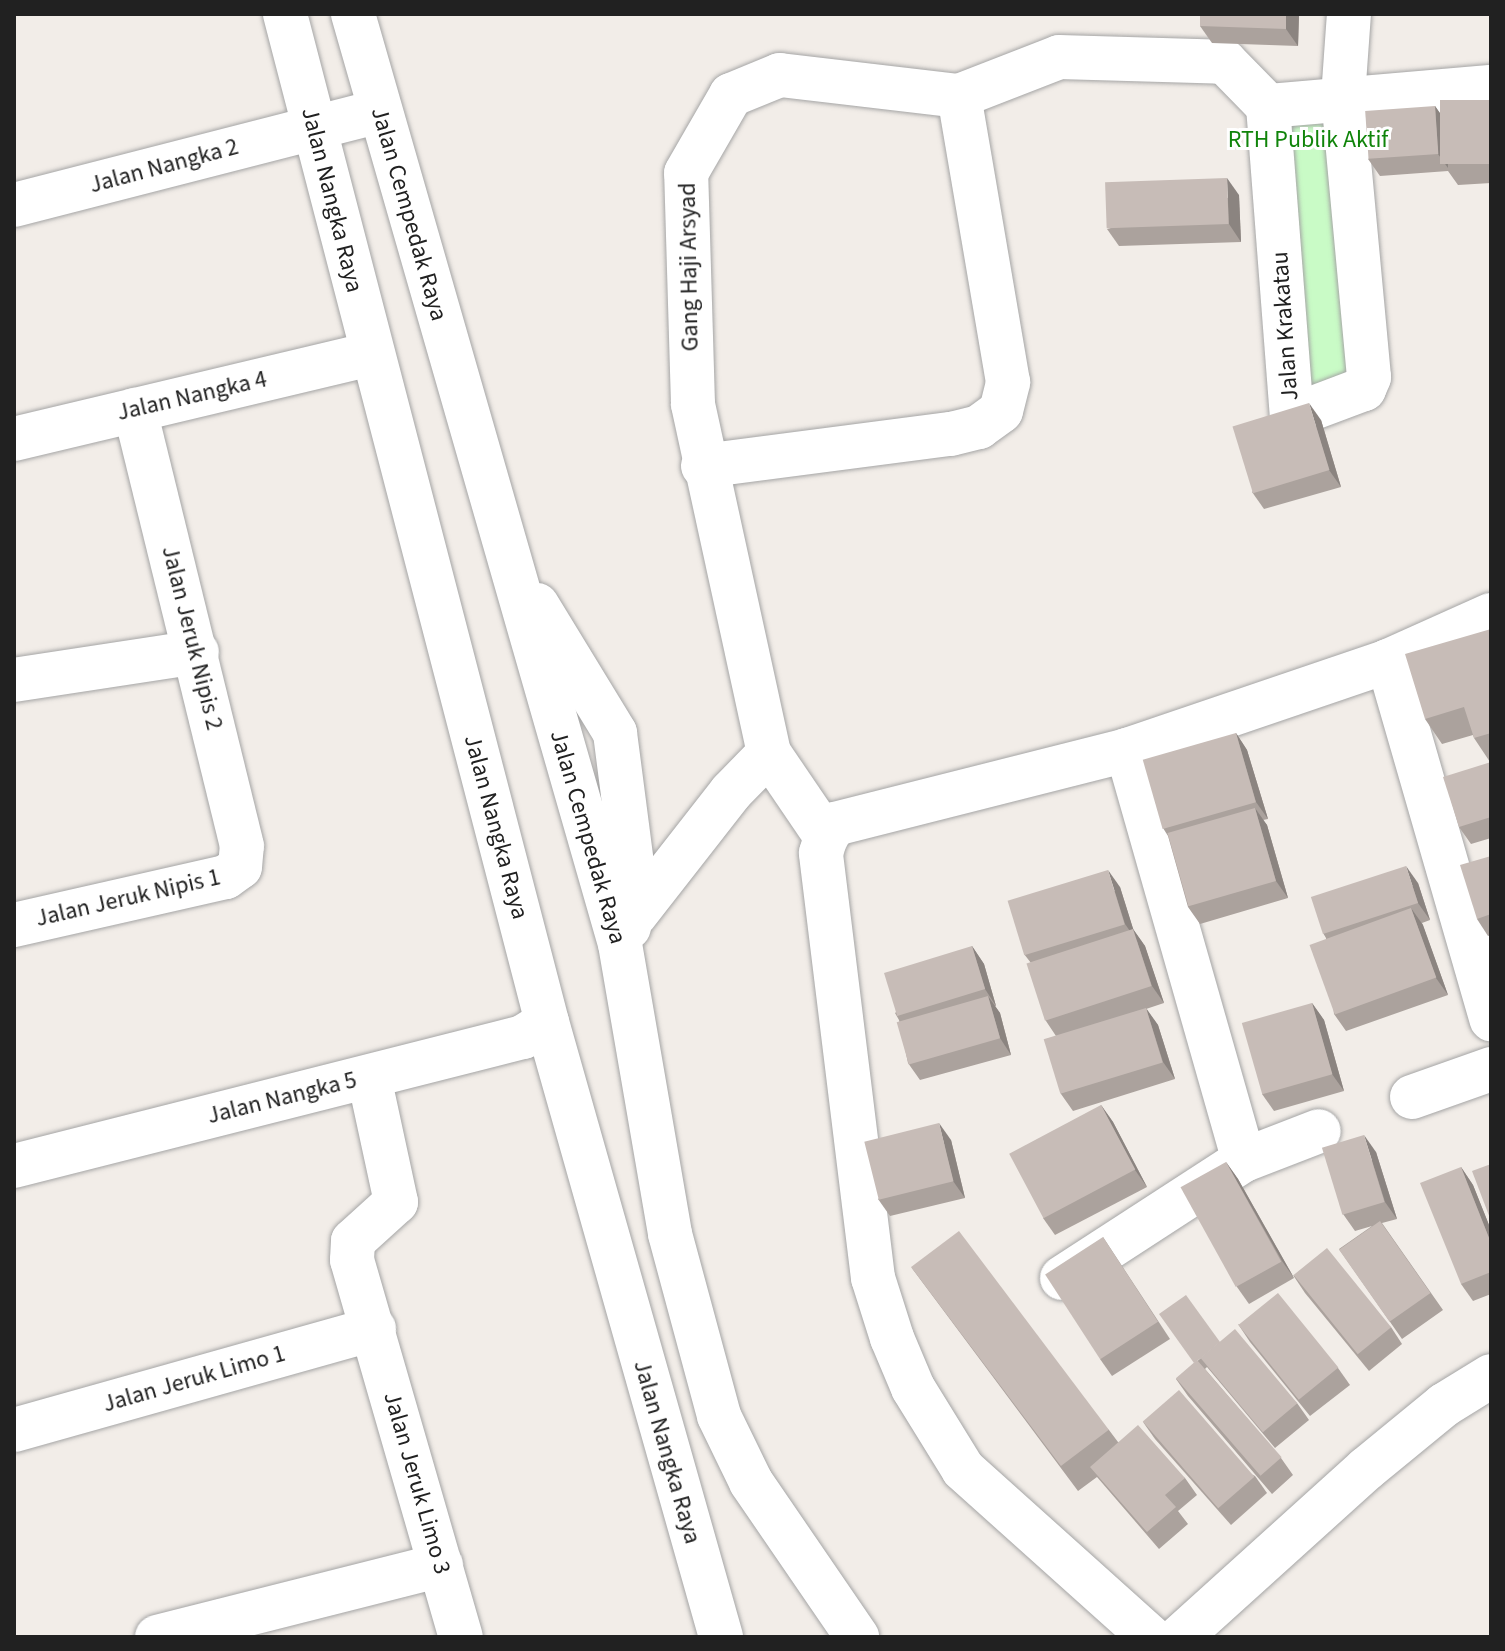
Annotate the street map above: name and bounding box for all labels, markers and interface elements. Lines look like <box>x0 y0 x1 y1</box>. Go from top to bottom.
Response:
street label: Jalan Cempedak Raya <box>365 104 453 324</box>
street label: Jalan Nangka Raya <box>295 105 369 295</box>
park label: RTH Publik Aktif <box>1228 126 1388 154</box>
street label: Jalan Nangka 2 <box>86 132 242 200</box>
street label: Gang Haji Arsyad <box>673 182 705 352</box>
street label: Jalan Krakatau <box>1265 250 1305 402</box>
street label: Jalan Nangka 4 <box>114 365 270 427</box>
street label: Jalan Jeruk Nipis 2 <box>155 543 229 733</box>
street label: Jalan Cempedak Raya <box>544 727 632 947</box>
street label: Jalan Nangka Raya <box>458 732 534 922</box>
street label: Jalan Jeruk Nipis 1 <box>33 863 223 933</box>
street label: Jalan Nangka 5 <box>204 1066 360 1130</box>
street label: Jalan Jeruk Limo 1 <box>99 1339 289 1419</box>
street label: Jalan Nangka Raya <box>627 1357 707 1547</box>
street label: Jalan Jeruk Limo 3 <box>377 1388 457 1578</box>

